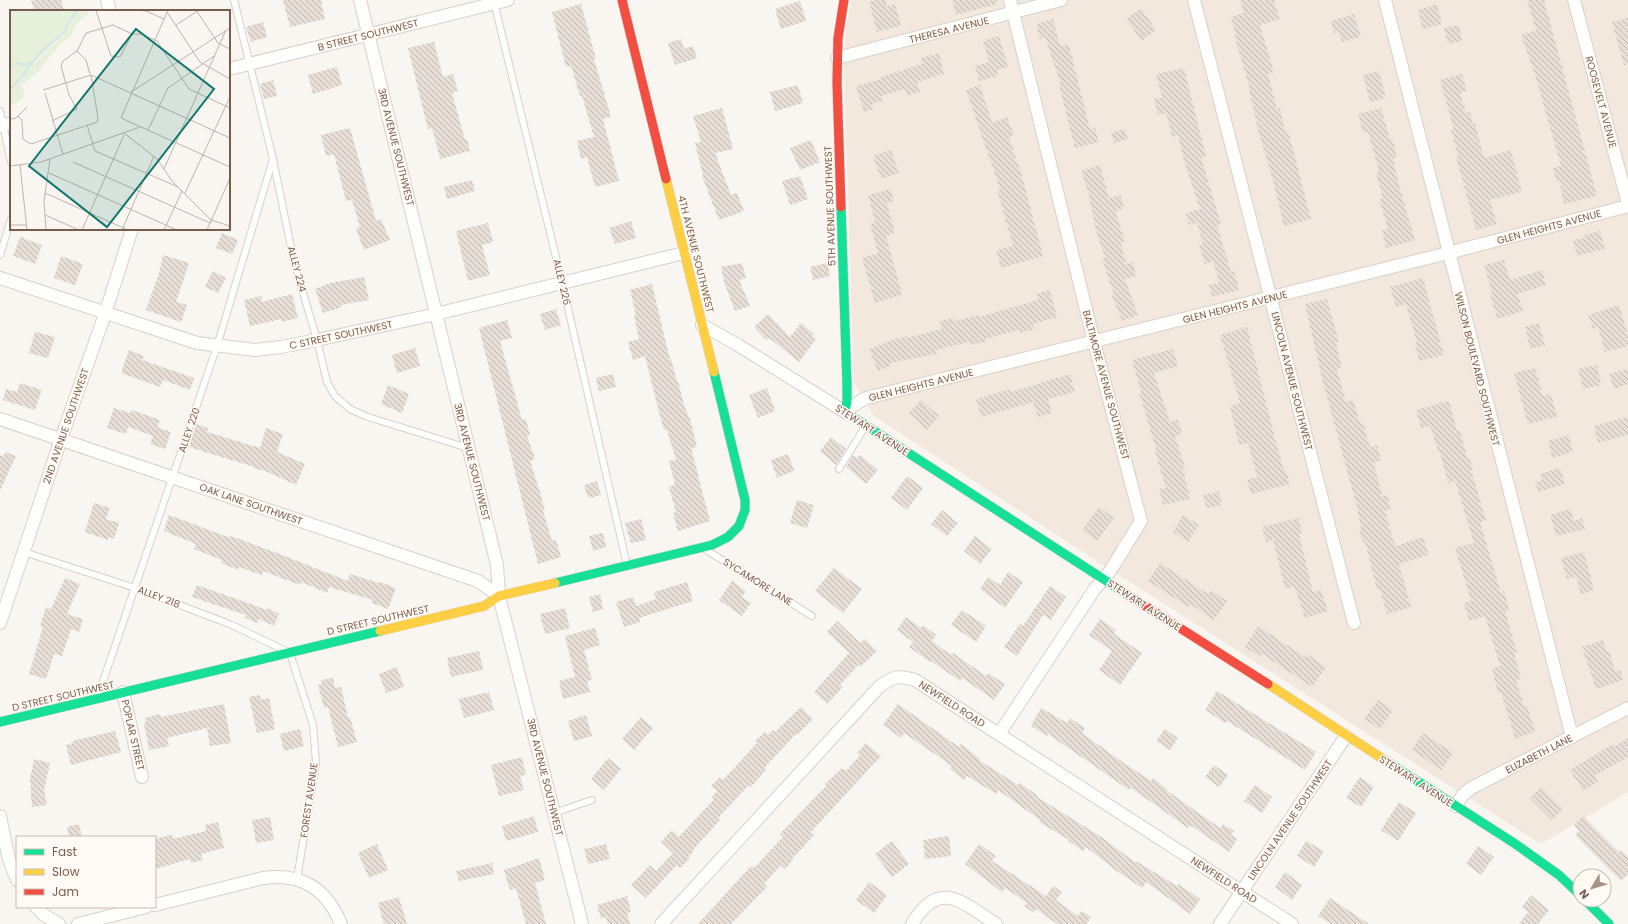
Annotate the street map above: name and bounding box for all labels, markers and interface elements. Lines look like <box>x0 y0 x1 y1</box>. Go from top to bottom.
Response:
inset map <box>10 10 230 230</box>
street label: THERESA AVENUE <box>908 13 990 47</box>
street label: B STREET SOUTHWEST <box>316 15 421 55</box>
street label: ROOSEVELT AVENUE <box>1582 54 1620 150</box>
street label: 3RD AVENUE SOUTHWEST <box>374 87 418 208</box>
street label: 5TH AVENUE SOUTHWEST <box>820 145 840 266</box>
street label: 4TH AVENUE SOUTHWEST <box>674 194 718 315</box>
street label: GLEN HEIGHTS AVENUE <box>1495 206 1603 248</box>
street label: ALLEY 224 <box>284 244 310 294</box>
street label: ALLEY 226 <box>549 257 575 307</box>
street label: GLEN HEIGHTS AVENUE <box>1181 287 1289 327</box>
street label: WILSON BOULEVARD SOUTHWEST <box>1451 290 1504 448</box>
street label: BALTIMORE AVENUE SOUTHWEST <box>1079 308 1133 462</box>
street label: LINCOLN AVENUE SOUTHWEST <box>1267 310 1317 453</box>
street label: C STREET SOUTHWEST <box>288 317 395 353</box>
street label: 2ND AVENUE SOUTHWEST <box>39 365 93 486</box>
street label: GLEN HEIGHTS AVENUE <box>867 365 975 405</box>
street label: STEWART AVENUE <box>832 401 912 459</box>
street label: 3RD AVENUE SOUTHWEST <box>450 402 494 523</box>
street label: ALLEY 220 <box>174 405 204 455</box>
street label: OAK LANE SOUTHWEST <box>197 479 305 529</box>
street label: SYCAMORE LANE <box>720 555 796 609</box>
street label: STEWART AVENUE <box>1104 576 1184 634</box>
street label: ALLEY 218 <box>136 582 182 612</box>
street label: D STREET SOUTHWEST <box>325 601 431 639</box>
street label: D STREET SOUTHWEST <box>10 677 116 715</box>
street label: NEWFIELD ROAD <box>916 677 988 731</box>
street label: POPLAR STREET <box>118 698 149 772</box>
street label: 3RD AVENUE SOUTHWEST <box>523 717 567 838</box>
street label: ELIZABETH LANE <box>1503 731 1575 777</box>
street label: STEWART AVENUE <box>1376 752 1456 810</box>
street label: LINCOLN AVENUE SOUTHWEST <box>1244 756 1336 883</box>
street label: FOREST AVENUE <box>296 762 322 838</box>
legend <box>16 836 156 908</box>
text: Fast <box>52 843 77 860</box>
street label: NEWFIELD ROAD <box>1188 853 1260 907</box>
text: Slow <box>52 863 80 880</box>
north arrow <box>1572 868 1612 908</box>
text: Jam <box>52 883 79 900</box>
text: N <box>1575 886 1593 902</box>

